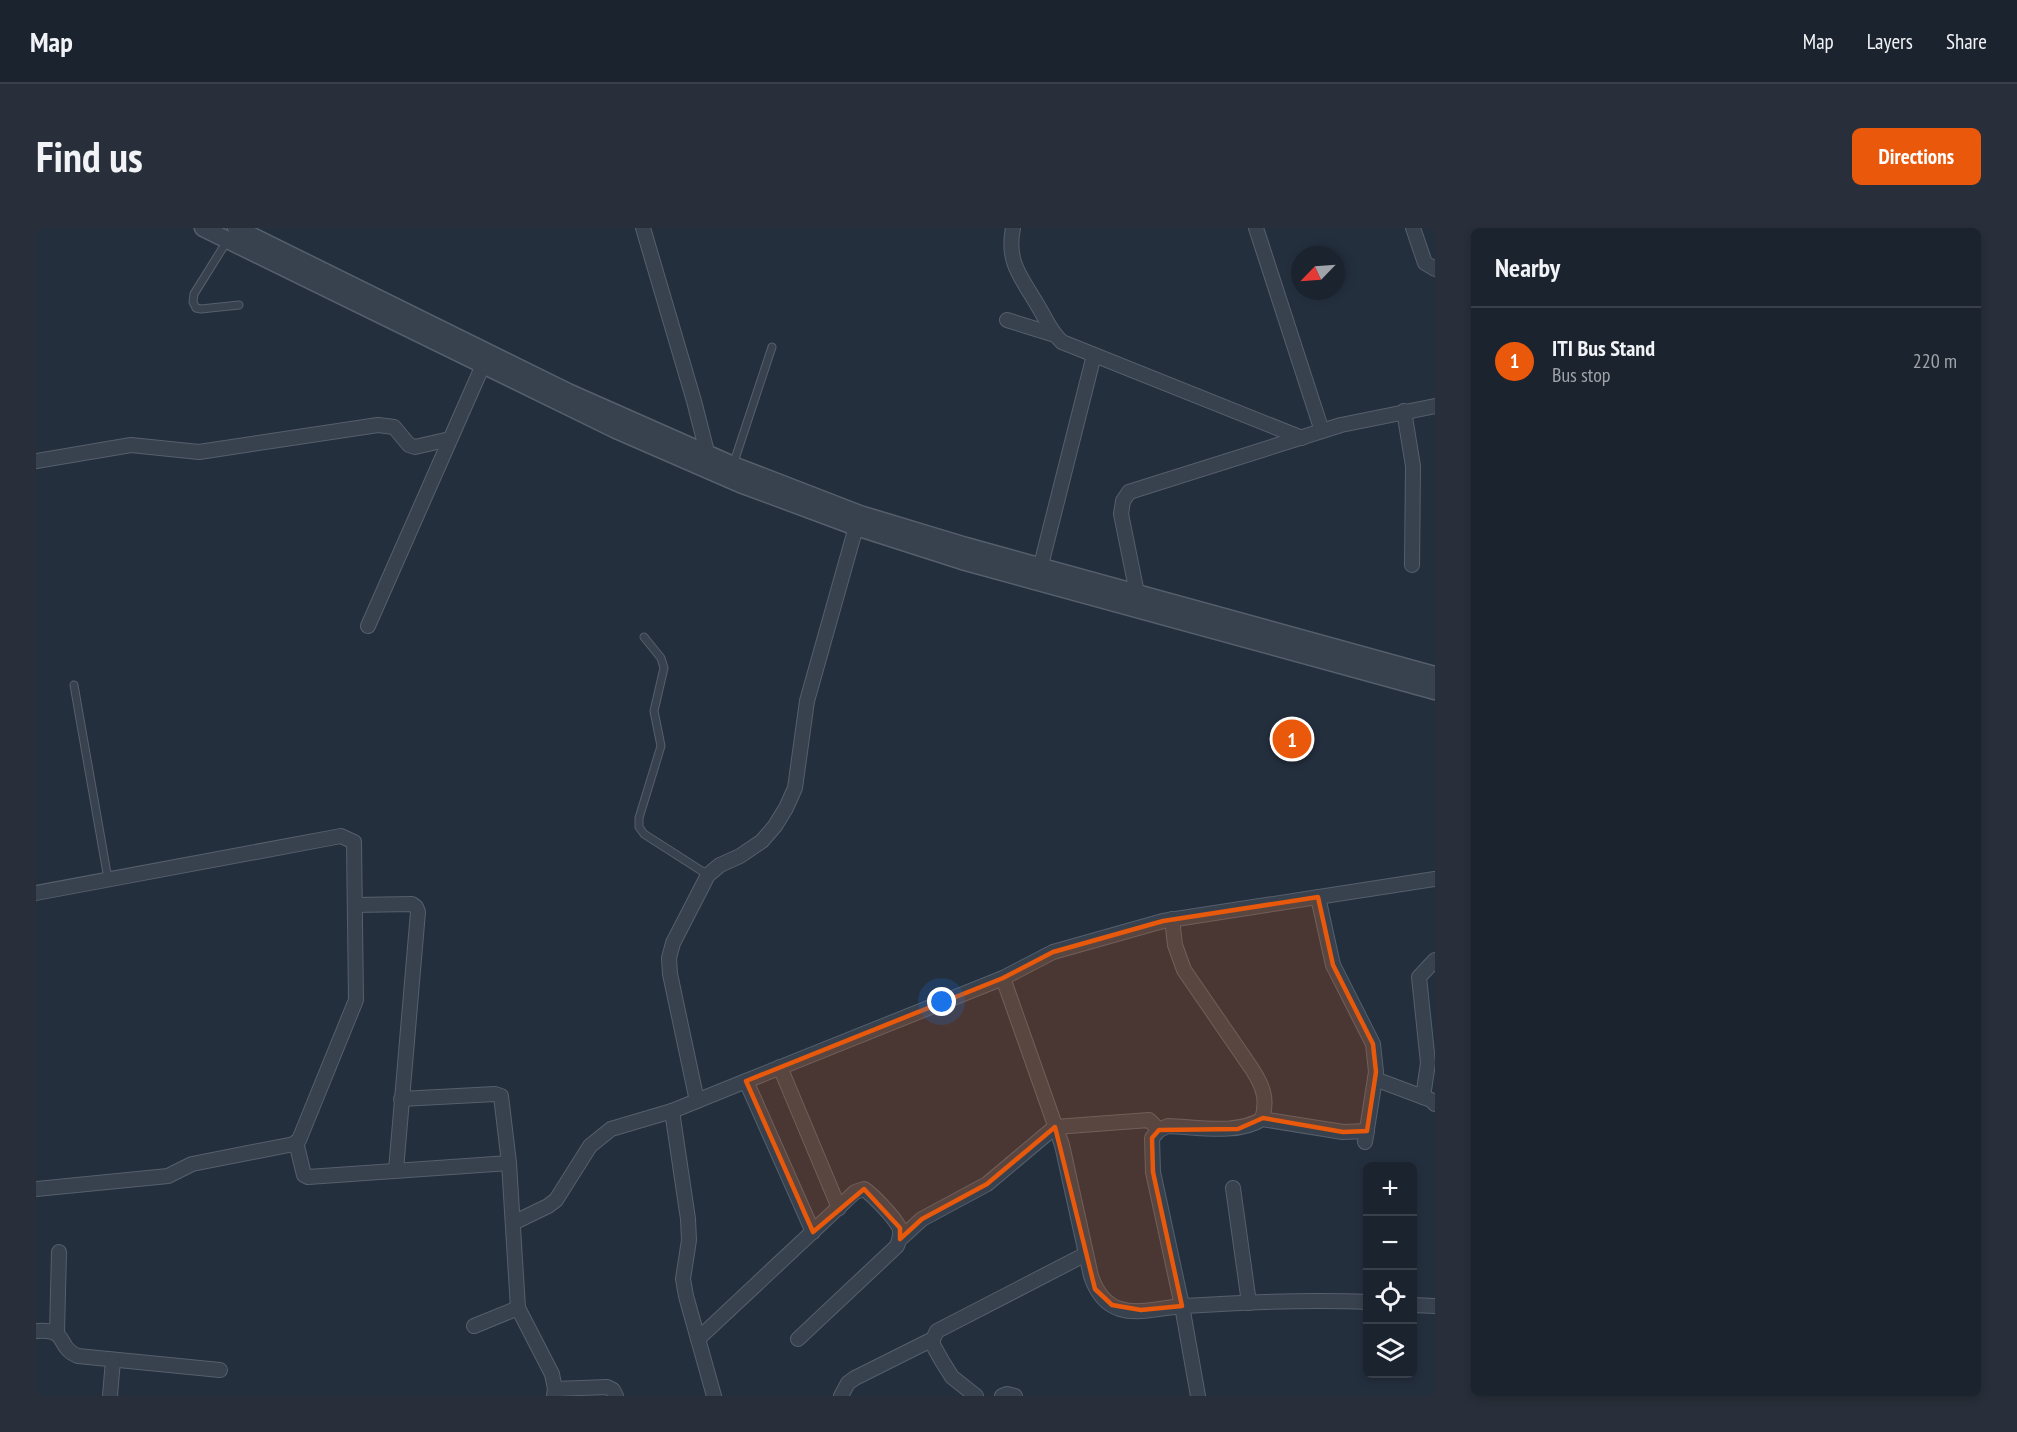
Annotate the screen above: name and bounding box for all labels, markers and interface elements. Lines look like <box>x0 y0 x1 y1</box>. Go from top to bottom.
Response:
text: Map <box>30 23 73 60</box>
text: Map <box>1803 28 1834 55</box>
text: Layers <box>1867 28 1913 55</box>
text: Share <box>1946 28 1987 55</box>
button: Directions <box>1852 128 1981 185</box>
text: Find us <box>36 129 143 184</box>
north arrow <box>1291 246 1345 300</box>
text: Nearby <box>1495 251 1560 284</box>
text: ITI Bus Stand <box>1552 334 1655 362</box>
text: 1 <box>1510 348 1519 374</box>
text: 220 m <box>1913 348 1957 374</box>
text: Bus stop <box>1552 362 1611 388</box>
pin: 1 <box>1272 716 1312 762</box>
your location <box>927 987 956 1016</box>
map controls <box>1363 1162 1417 1378</box>
button: + <box>1363 1162 1417 1216</box>
button: − <box>1363 1216 1417 1270</box>
button: locate <box>1363 1270 1417 1324</box>
button: layers <box>1363 1324 1417 1378</box>

